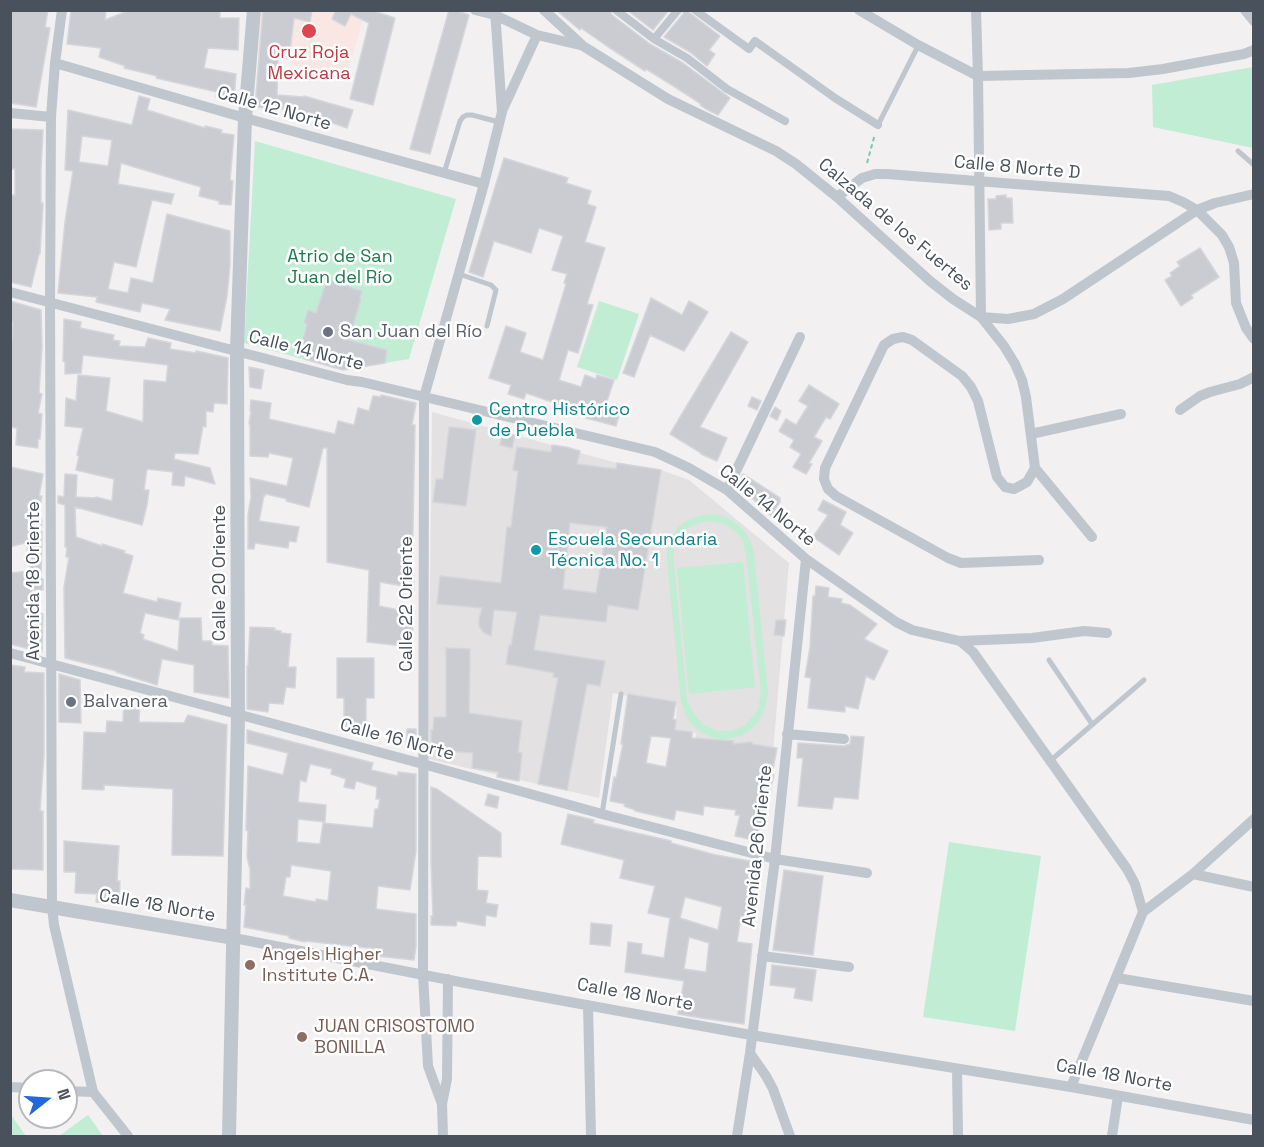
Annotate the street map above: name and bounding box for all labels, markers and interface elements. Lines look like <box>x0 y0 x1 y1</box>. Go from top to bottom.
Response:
marker: Cruz Roja Mexicana <box>300 22 318 40</box>
place label: Cruz Roja Mexicana <box>267 42 351 84</box>
street label: Calle 12 Norte <box>215 82 333 136</box>
street label: Calle 8 Norte D <box>953 152 1081 184</box>
street label: Calzada de los Fuertes <box>813 154 977 296</box>
park label: Atrio de San Juan del Río <box>287 246 393 288</box>
place label: San Juan del Río <box>340 321 482 343</box>
marker: San Juan del Río <box>321 325 335 339</box>
street label: Calle 14 Norte <box>246 326 366 376</box>
place label: Centro Histórico de Puebla <box>489 399 630 442</box>
marker: Centro Histórico de Puebla <box>470 413 484 427</box>
street label: Calle 14 Norte <box>714 461 820 551</box>
street label: Avenida 18 Oriente <box>23 501 45 661</box>
street label: Calle 20 Oriente <box>209 505 231 641</box>
place label: Escuela Secundaria Técnica No. 1 <box>548 529 717 572</box>
street label: Calle 22 Oriente <box>396 536 418 672</box>
marker: Escuela Secundaria Técnica No. 1 <box>529 543 543 557</box>
place label: Balvanera <box>83 691 168 713</box>
marker: Balvanera <box>64 695 78 709</box>
street label: Calle 16 Norte <box>337 714 457 766</box>
street label: Avenida 26 Oriente <box>739 764 777 928</box>
street label: Calle 18 Norte <box>97 885 217 927</box>
place label: Angels Higher Institute C.A. <box>262 944 381 986</box>
marker: Angels Higher Institute C.A. <box>243 958 257 972</box>
street label: Calle 18 Norte <box>575 974 695 1016</box>
place label: JUAN CRISOSTOMO BONILLA <box>314 1016 475 1058</box>
marker: JUAN CRISOSTOMO BONILLA <box>295 1030 309 1044</box>
street label: Calle 18 Norte <box>1054 1055 1174 1097</box>
north arrow <box>18 1069 78 1129</box>
text: N <box>52 1086 75 1102</box>

